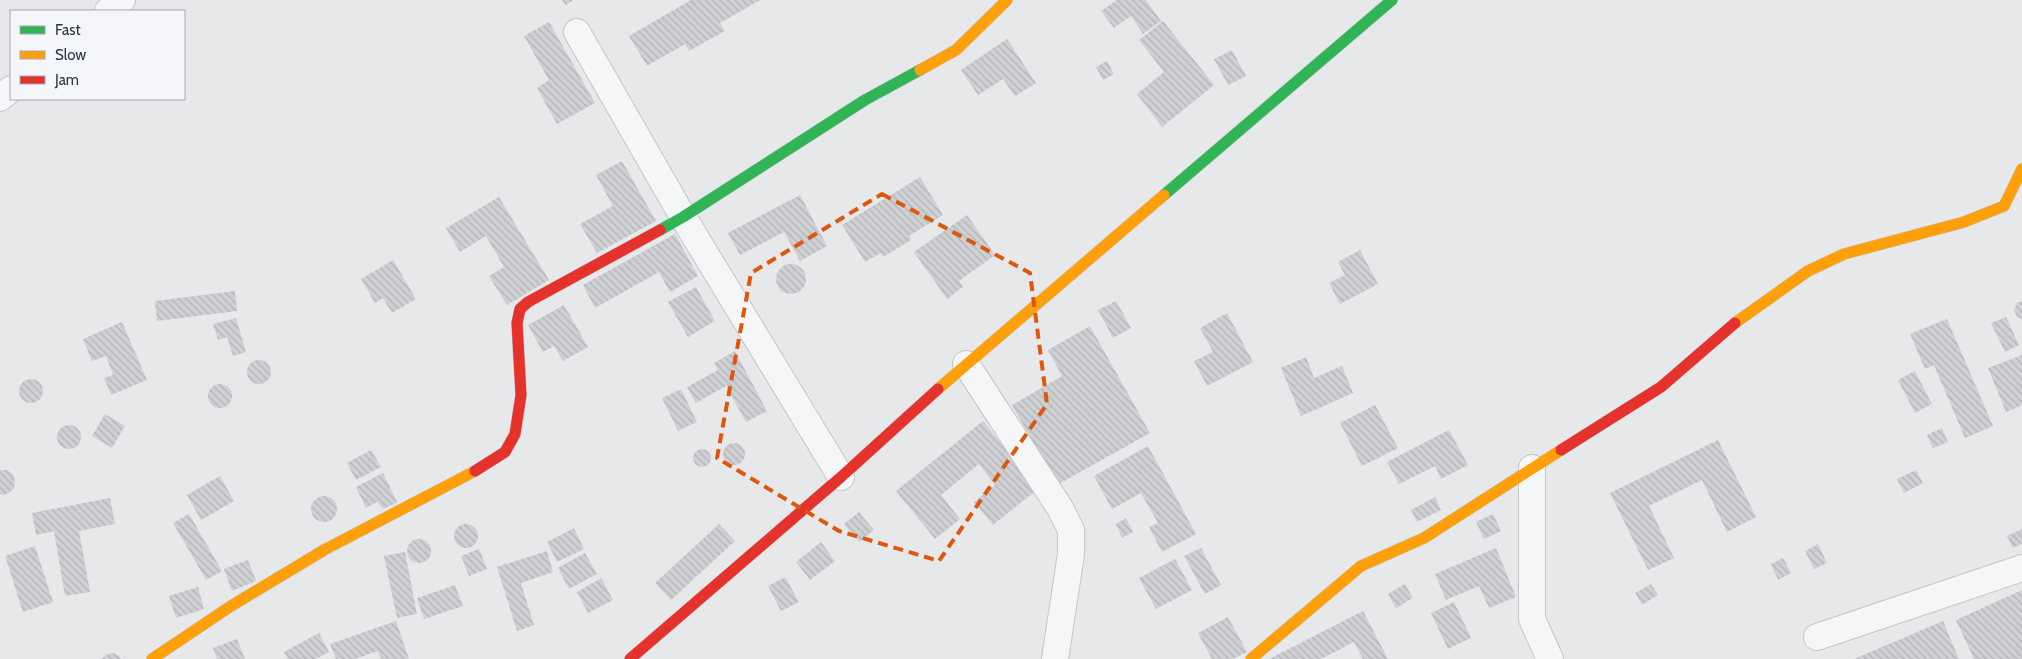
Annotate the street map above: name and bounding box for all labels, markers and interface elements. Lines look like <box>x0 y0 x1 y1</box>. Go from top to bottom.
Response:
legend <box>10 10 185 100</box>
text: Fast <box>55 21 80 39</box>
text: Slow <box>55 46 86 64</box>
text: Jam <box>54 71 79 89</box>

